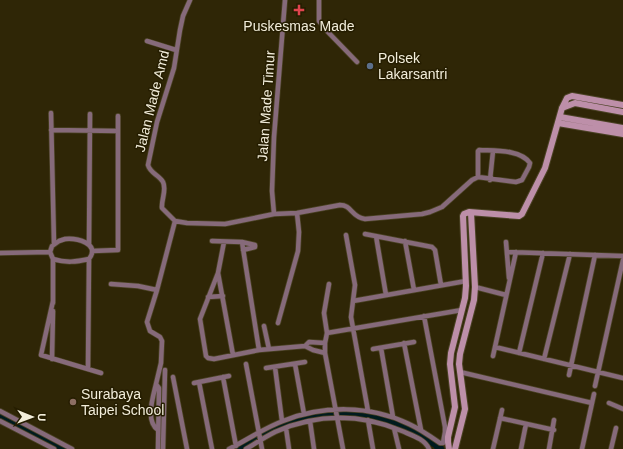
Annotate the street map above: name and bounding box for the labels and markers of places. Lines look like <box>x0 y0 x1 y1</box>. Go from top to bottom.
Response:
marker: Puskesmas Made <box>293 4 305 16</box>
place label: Puskesmas Made <box>243 18 355 34</box>
place label: Polsek Lakarsantri <box>378 50 447 82</box>
marker: Polsek Lakarsantri <box>365 61 375 71</box>
place label: Surabaya Taipei School <box>81 386 164 418</box>
marker: Surabaya Taipei School <box>68 397 78 407</box>

